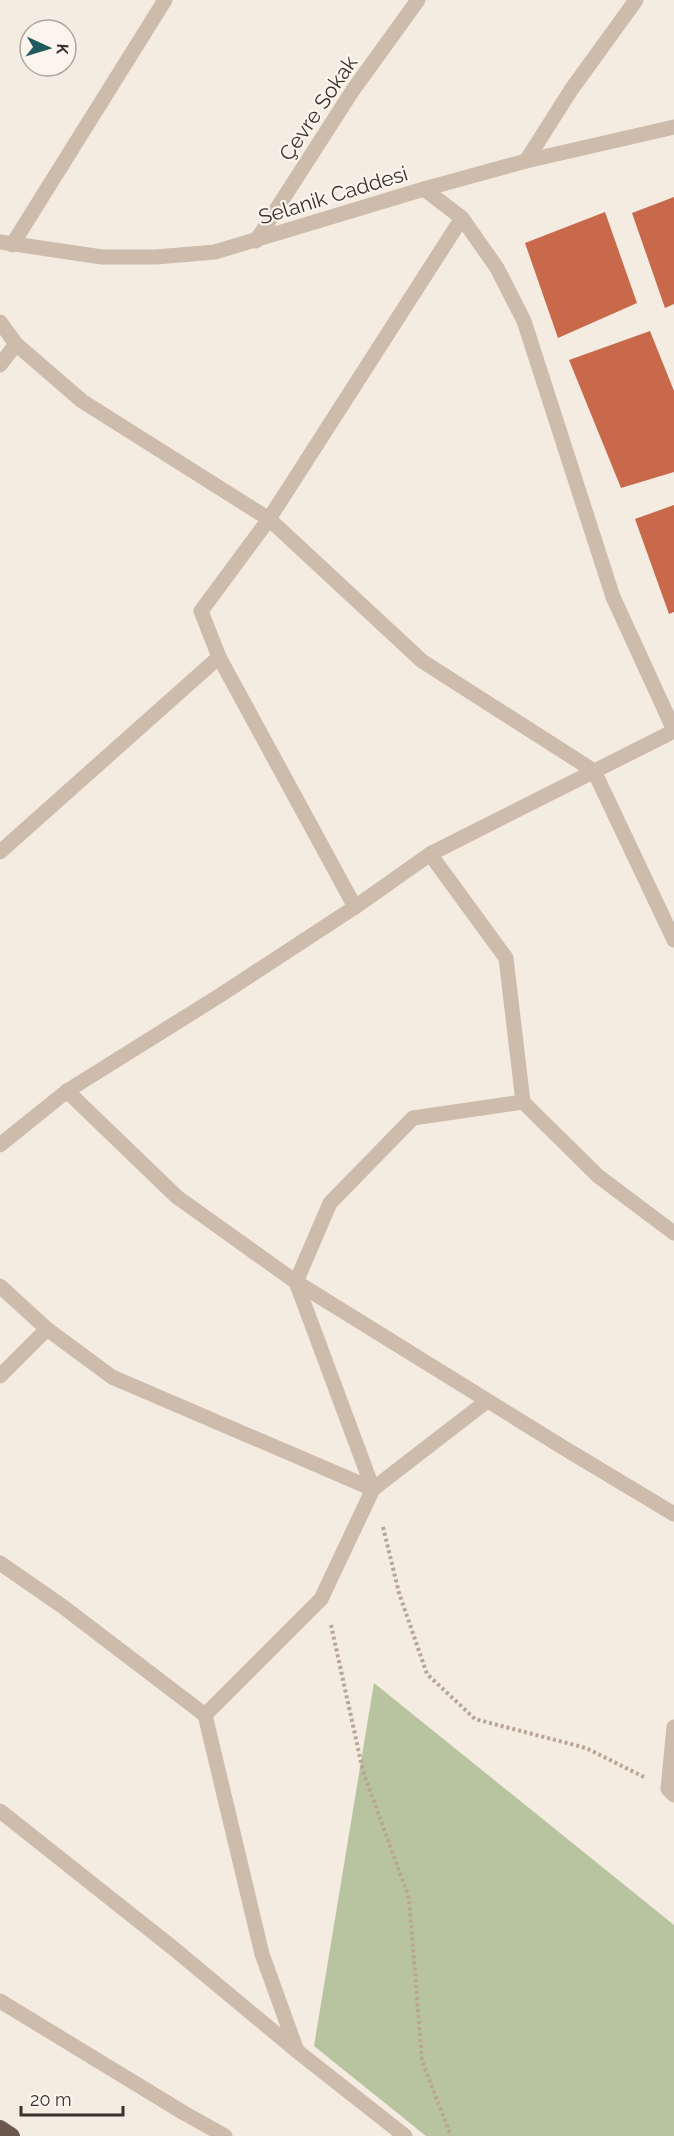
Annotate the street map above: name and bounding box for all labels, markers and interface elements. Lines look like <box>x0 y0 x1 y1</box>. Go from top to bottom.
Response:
north arrow <box>18 18 78 78</box>
text: K <box>53 43 72 55</box>
street label: Çevre Sokak <box>274 51 362 165</box>
street label: Selanik Caddesi <box>255 160 411 230</box>
scale bar <box>21 2079 123 2117</box>
text: 20 m <box>30 2089 72 2110</box>

